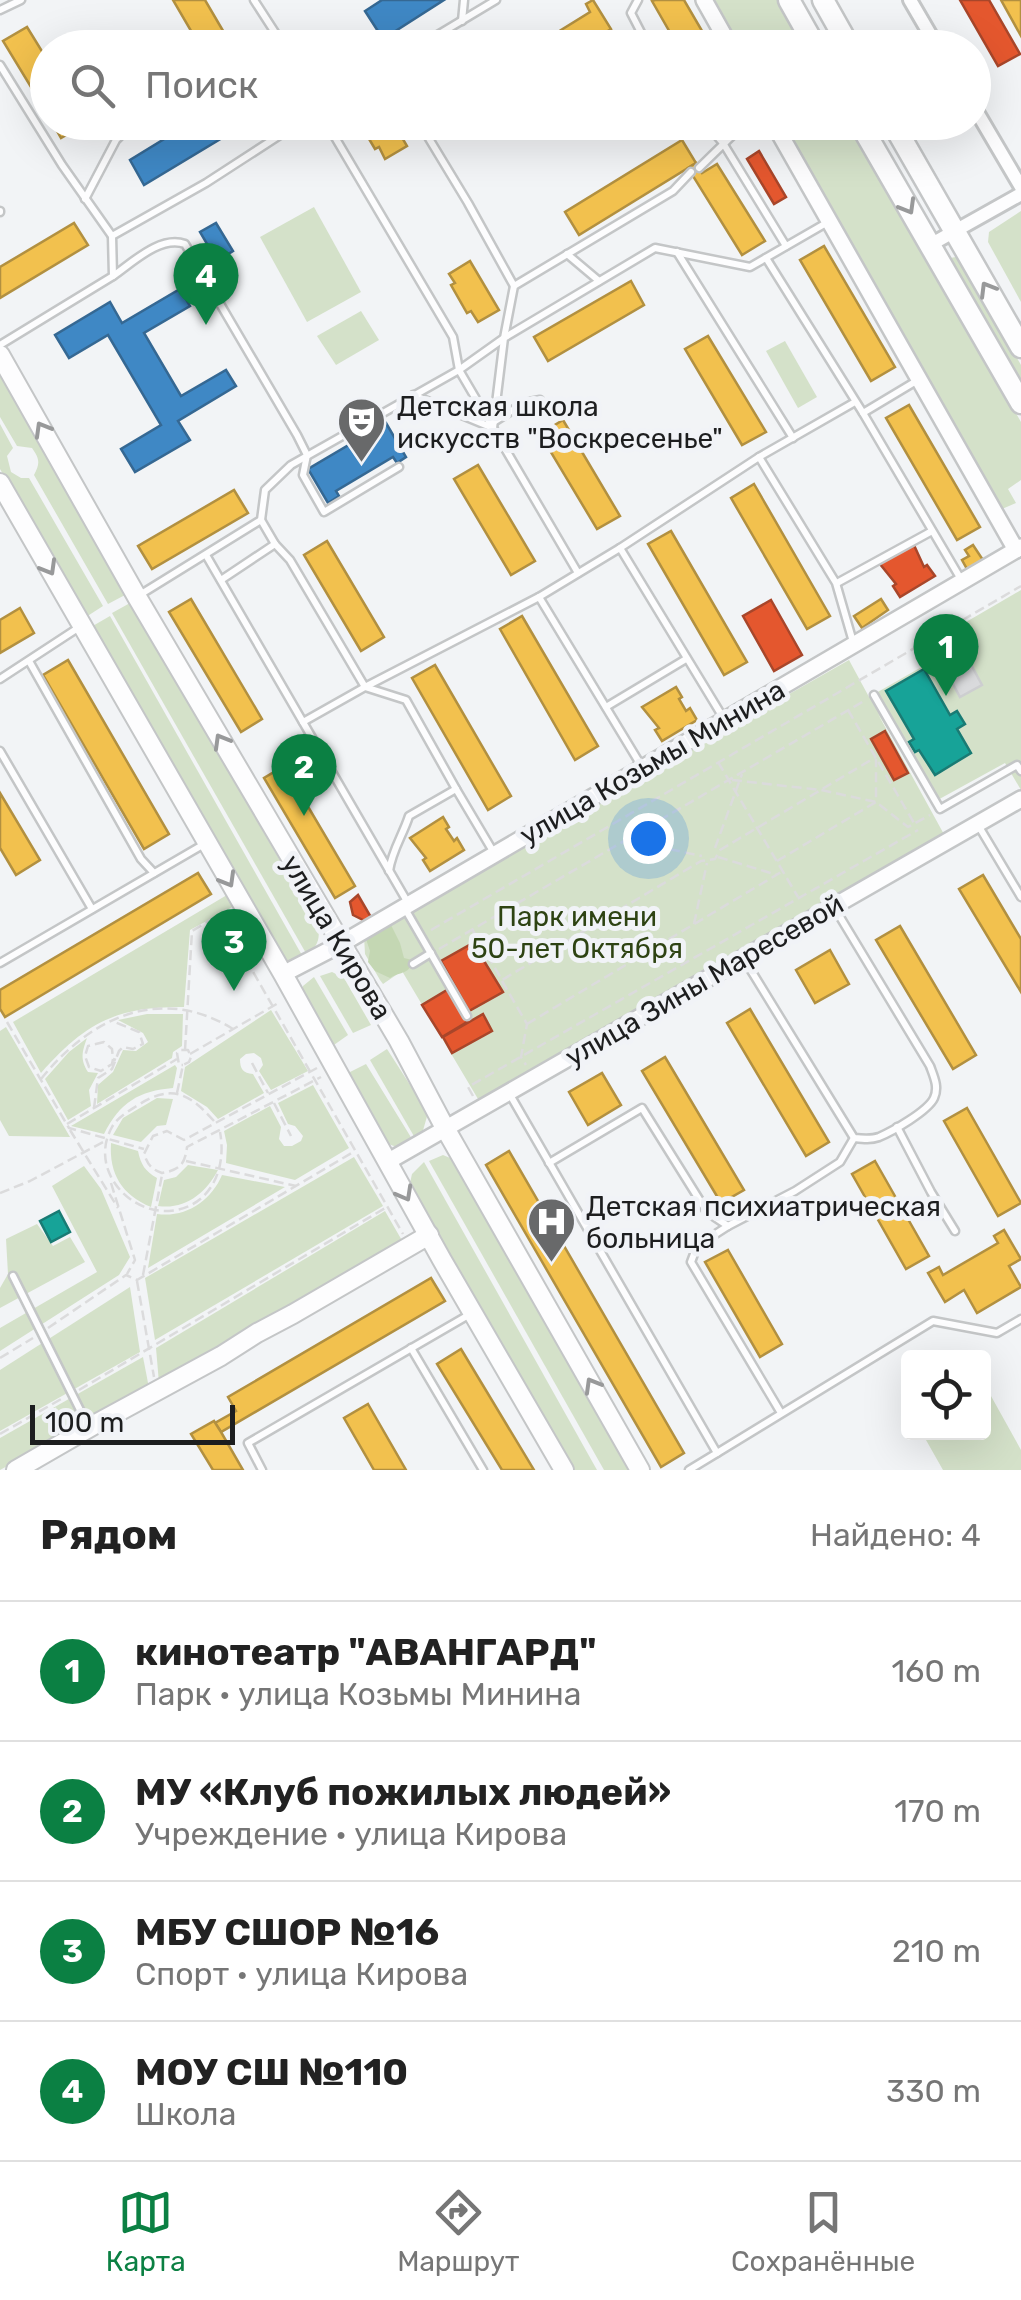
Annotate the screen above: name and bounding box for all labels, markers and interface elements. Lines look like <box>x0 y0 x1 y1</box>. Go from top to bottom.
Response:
search box <box>30 30 991 140</box>
icon: search <box>65 58 120 113</box>
text: Поиск <box>145 62 258 108</box>
one-way arrow <box>895 196 915 214</box>
pin: 4 <box>174 242 238 325</box>
one-way arrow <box>980 282 999 300</box>
place label: Детская школа искусств "Воскресенье" <box>397 390 723 455</box>
theatre icon: Детская школа искусств "Воскресенье" <box>336 396 388 464</box>
one-way arrow <box>34 422 54 440</box>
one-way arrow <box>36 557 56 575</box>
pin: 1 <box>914 614 978 696</box>
street label: улица Козьмы Минина <box>514 673 791 852</box>
one-way arrow <box>214 734 234 752</box>
pin: 2 <box>272 734 336 816</box>
your location <box>623 813 674 864</box>
street label: улица Кирова <box>274 849 399 1026</box>
one-way arrow <box>216 869 236 887</box>
street label: улица Зины Маресевой <box>559 887 849 1074</box>
park label: Парк имени 50-лет Октября <box>471 900 683 965</box>
pin: 3 <box>202 908 266 991</box>
one-way arrow <box>392 1183 412 1201</box>
place label: Детская психиатрическая больница <box>586 1190 941 1255</box>
hospital icon: Детская психиатрическая больница <box>525 1196 577 1264</box>
map controls <box>901 1350 991 1440</box>
button: locate <box>901 1350 991 1440</box>
one-way arrow <box>584 1378 604 1396</box>
scale bar <box>30 1400 235 1444</box>
text: 100 m <box>45 1406 124 1439</box>
text: Рядом <box>40 1510 177 1560</box>
text: Найдено: 4 <box>810 1516 981 1554</box>
text: кинотеатр "АВАНГАРД" <box>135 1629 596 1675</box>
text: 1 <box>65 1652 80 1690</box>
text: 160 m <box>891 1652 981 1690</box>
text: Парк · улица Козьмы Минина <box>135 1675 582 1713</box>
text: МУ «Клуб пожилых людей» <box>135 1769 671 1815</box>
text: 2 <box>62 1792 83 1830</box>
text: 170 m <box>894 1792 981 1830</box>
text: Учреждение · улица Кирова <box>135 1815 567 1853</box>
text: МБУ СШОР №16 <box>135 1909 439 1955</box>
text: 3 <box>62 1932 83 1970</box>
text: 210 m <box>892 1932 981 1970</box>
text: Спорт · улица Кирова <box>135 1955 468 1993</box>
text: МОУ СШ №110 <box>135 2049 408 2095</box>
text: 4 <box>62 2072 83 2110</box>
text: 330 m <box>886 2072 981 2110</box>
text: Школа <box>135 2095 236 2133</box>
tab: Карта <box>106 2185 186 2278</box>
tab: Маршрут <box>397 2185 519 2278</box>
tab: Сохранённые <box>731 2185 915 2278</box>

